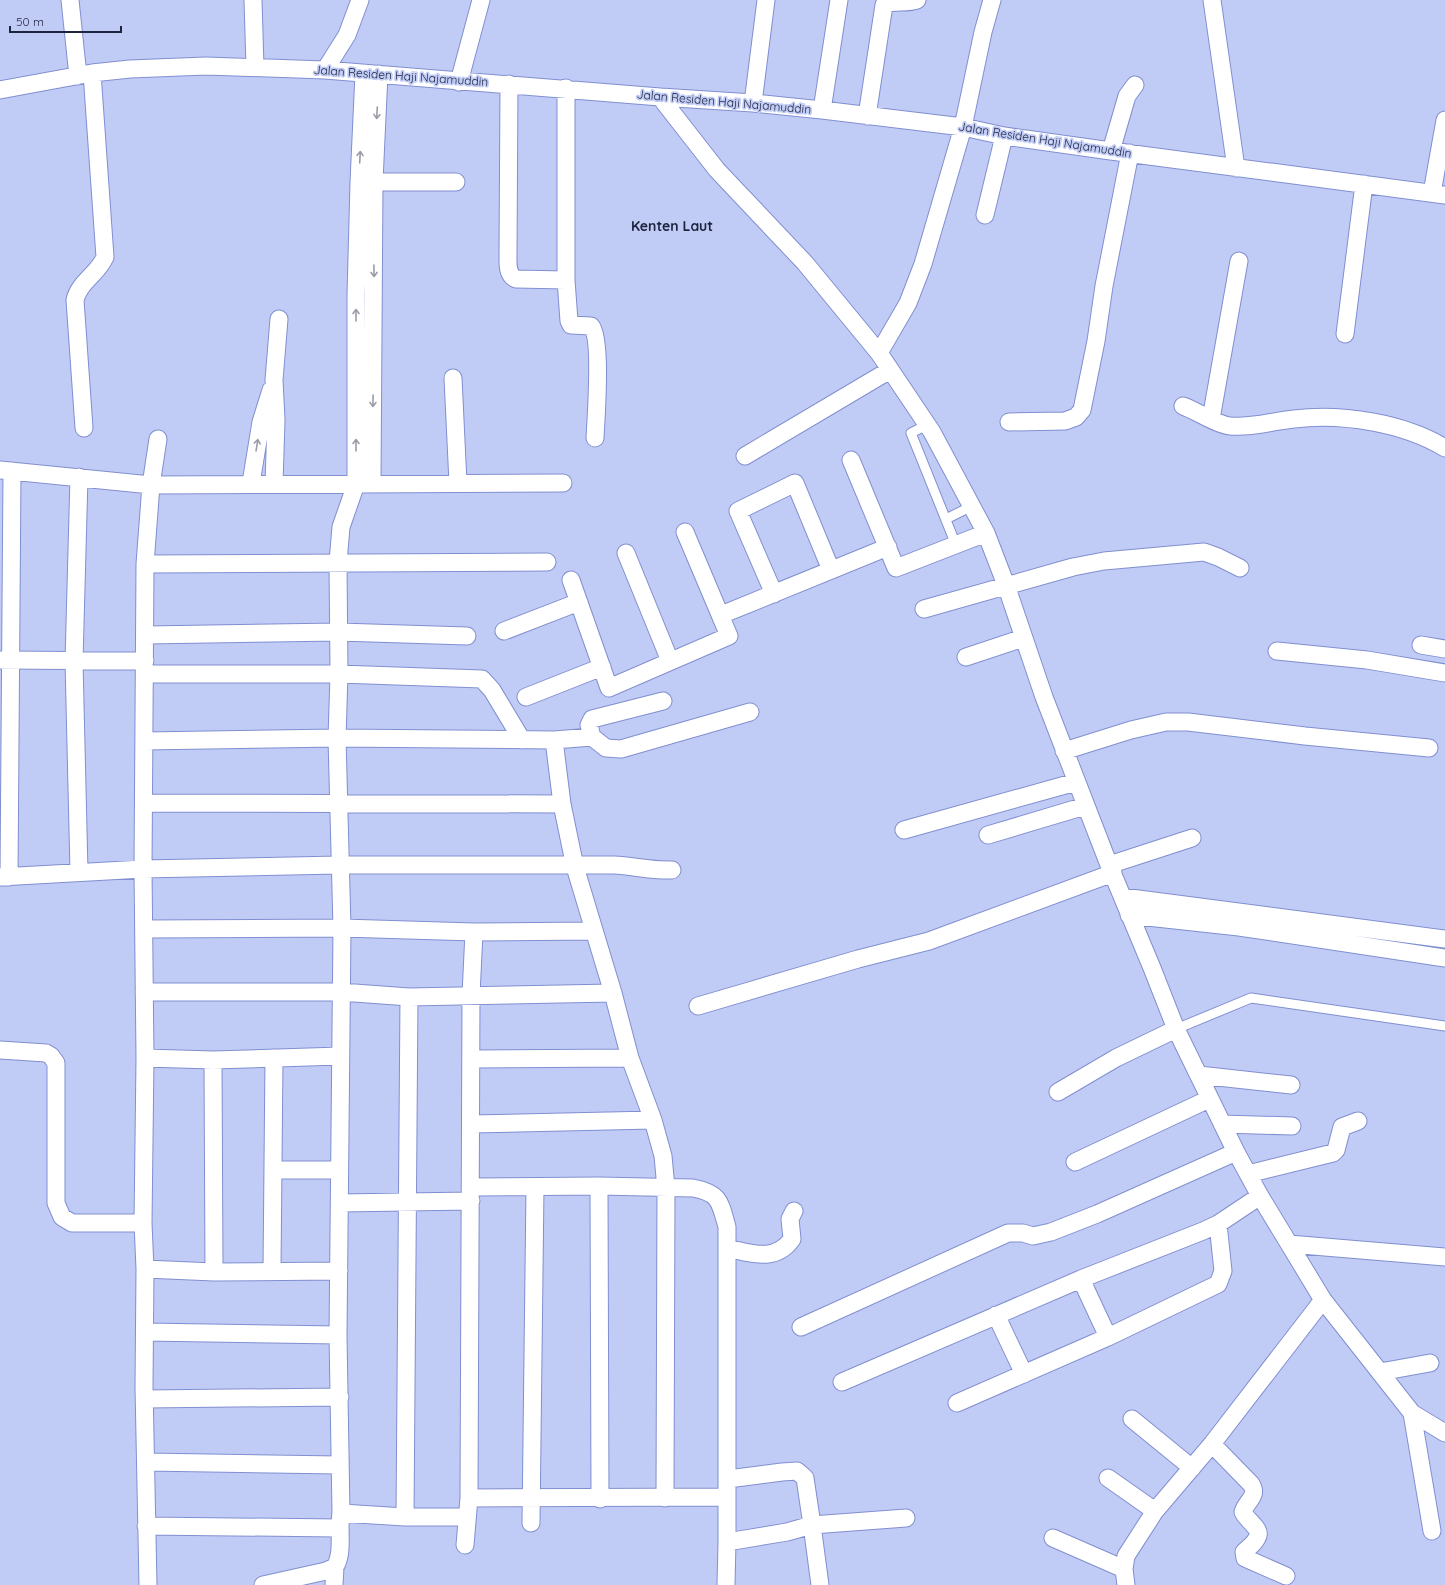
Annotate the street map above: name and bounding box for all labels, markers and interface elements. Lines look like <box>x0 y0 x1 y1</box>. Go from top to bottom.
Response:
scale bar <box>10 8 121 34</box>
text: 50 m <box>16 14 44 29</box>
street label: Jalan Residen Haji Najamuddin <box>313 62 489 89</box>
street label: Jalan Residen Haji Najamuddin <box>636 86 812 117</box>
one-way arrow <box>374 106 381 119</box>
street label: Jalan Residen Haji Najamuddin <box>958 118 1133 161</box>
one-way arrow <box>357 151 364 164</box>
district label: Kenten Laut <box>631 217 713 235</box>
one-way arrow <box>370 264 378 277</box>
one-way arrow <box>352 309 360 322</box>
one-way arrow <box>369 394 376 407</box>
one-way arrow <box>254 439 262 452</box>
one-way arrow <box>352 439 360 452</box>

